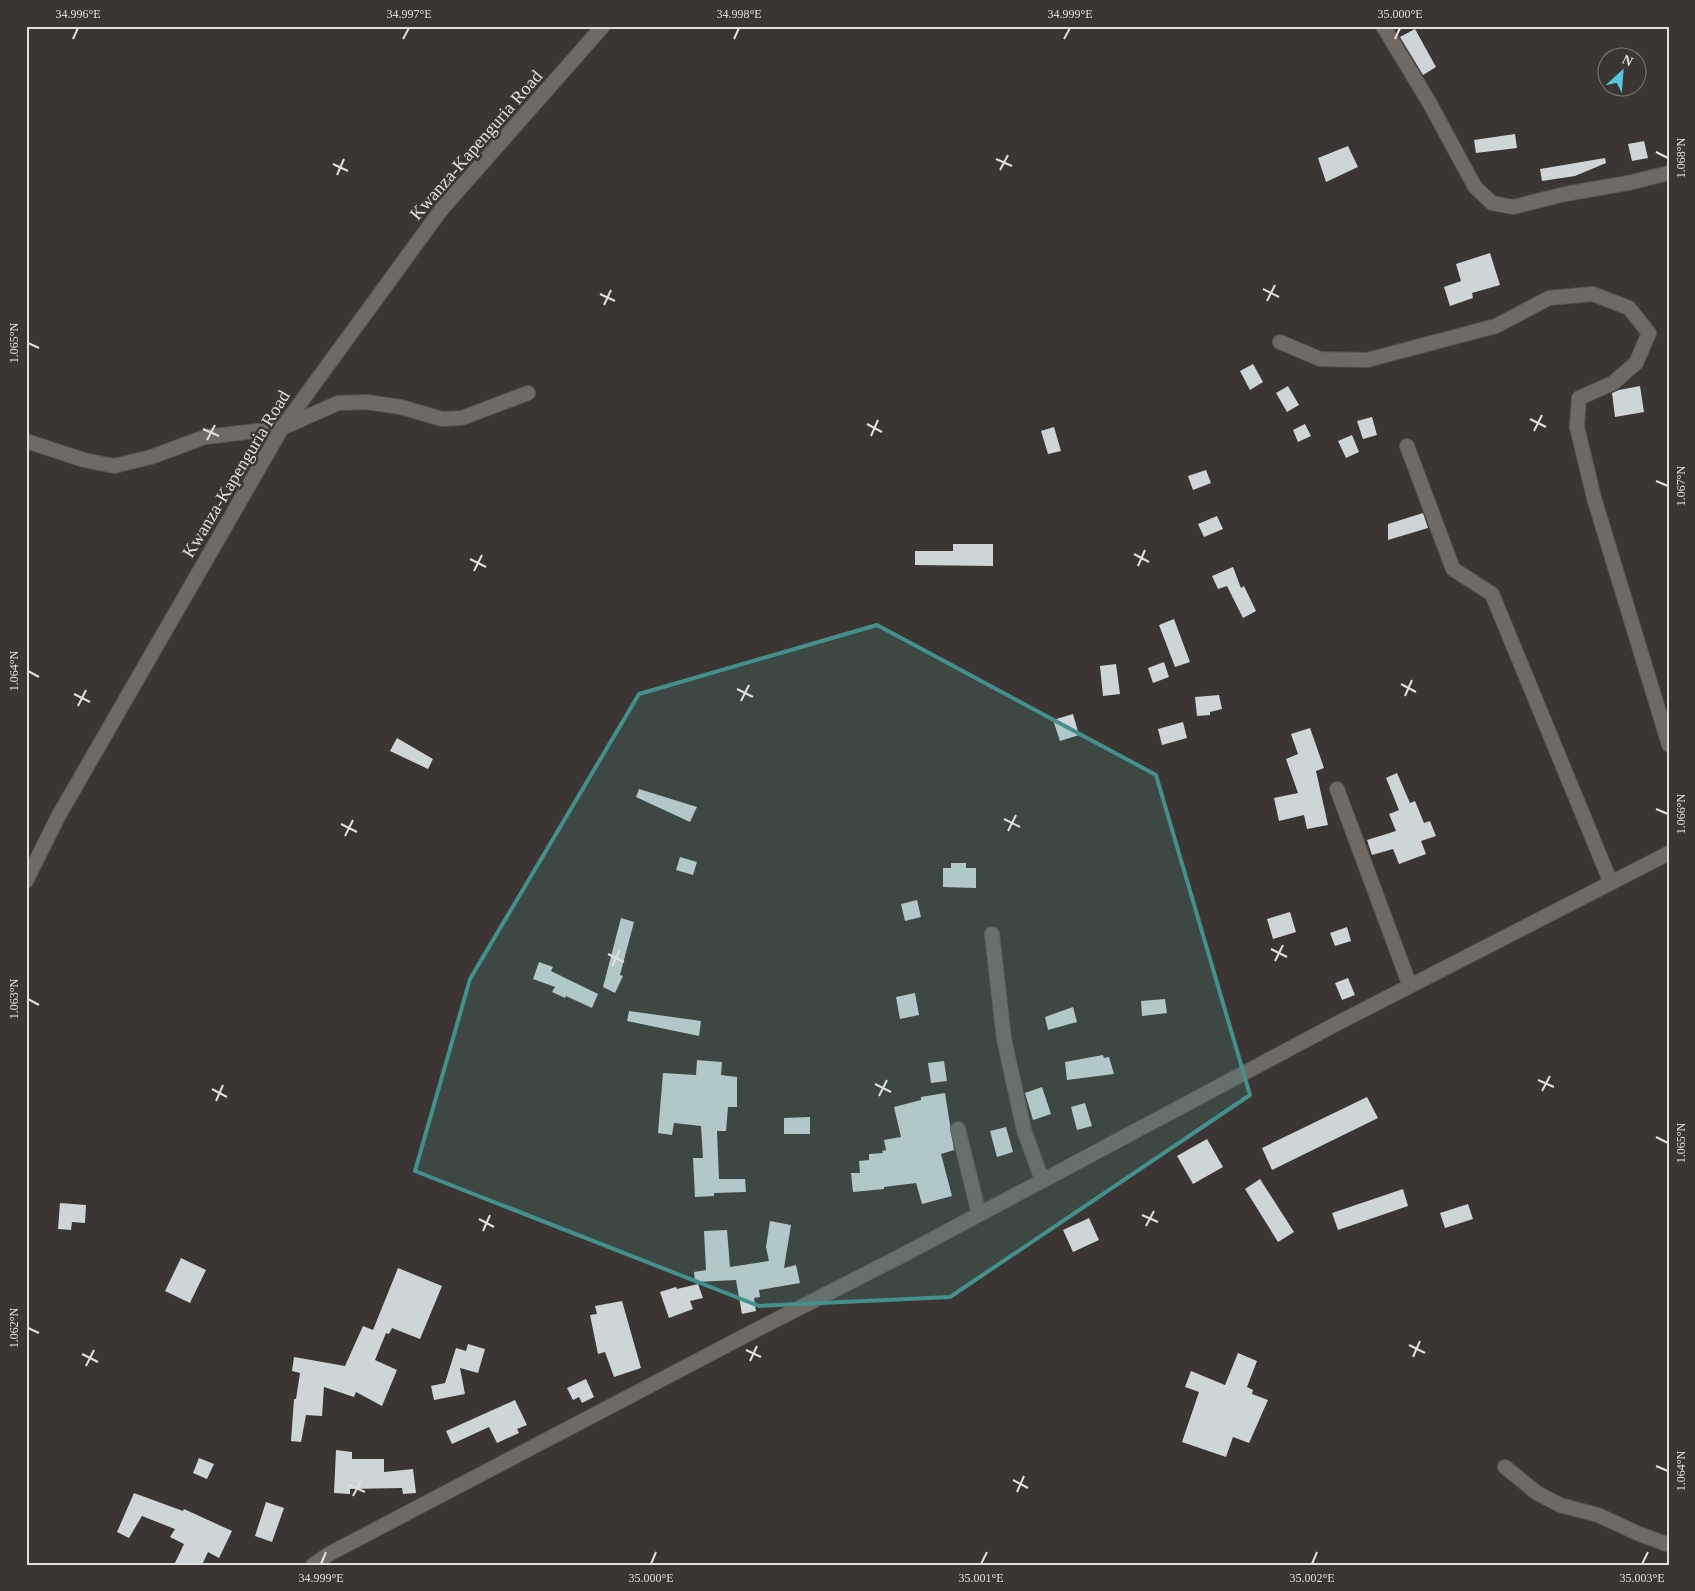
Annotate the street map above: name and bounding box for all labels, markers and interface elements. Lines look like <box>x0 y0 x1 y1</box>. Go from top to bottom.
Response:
text: 34.996°E <box>55 7 101 21</box>
text: 34.997°E <box>386 7 432 21</box>
text: 34.998°E <box>716 7 762 21</box>
text: 34.999°E <box>1047 7 1093 21</box>
text: 35.000°E <box>1377 7 1423 21</box>
north arrow <box>1598 48 1648 98</box>
text: N <box>1620 52 1635 70</box>
street label: Kwanza-Kapenguria Road <box>406 66 546 224</box>
text: 1.068°N <box>1674 137 1688 178</box>
text: 1.065°N <box>7 322 21 363</box>
street label: Kwanza-Kapenguria Road <box>178 387 294 561</box>
text: 1.067°N <box>1674 465 1688 506</box>
text: 1.064°N <box>7 650 21 691</box>
text: 1.066°N <box>1674 793 1688 834</box>
text: 1.063°N <box>7 978 21 1019</box>
text: 1.065°N <box>1674 1122 1688 1163</box>
text: 1.062°N <box>7 1307 21 1348</box>
text: 1.064°N <box>1674 1450 1688 1491</box>
text: 34.999°E <box>298 1571 344 1585</box>
text: 35.000°E <box>628 1571 674 1585</box>
text: 35.001°E <box>958 1571 1004 1585</box>
text: 35.002°E <box>1289 1571 1335 1585</box>
text: 35.003°E <box>1619 1571 1665 1585</box>

